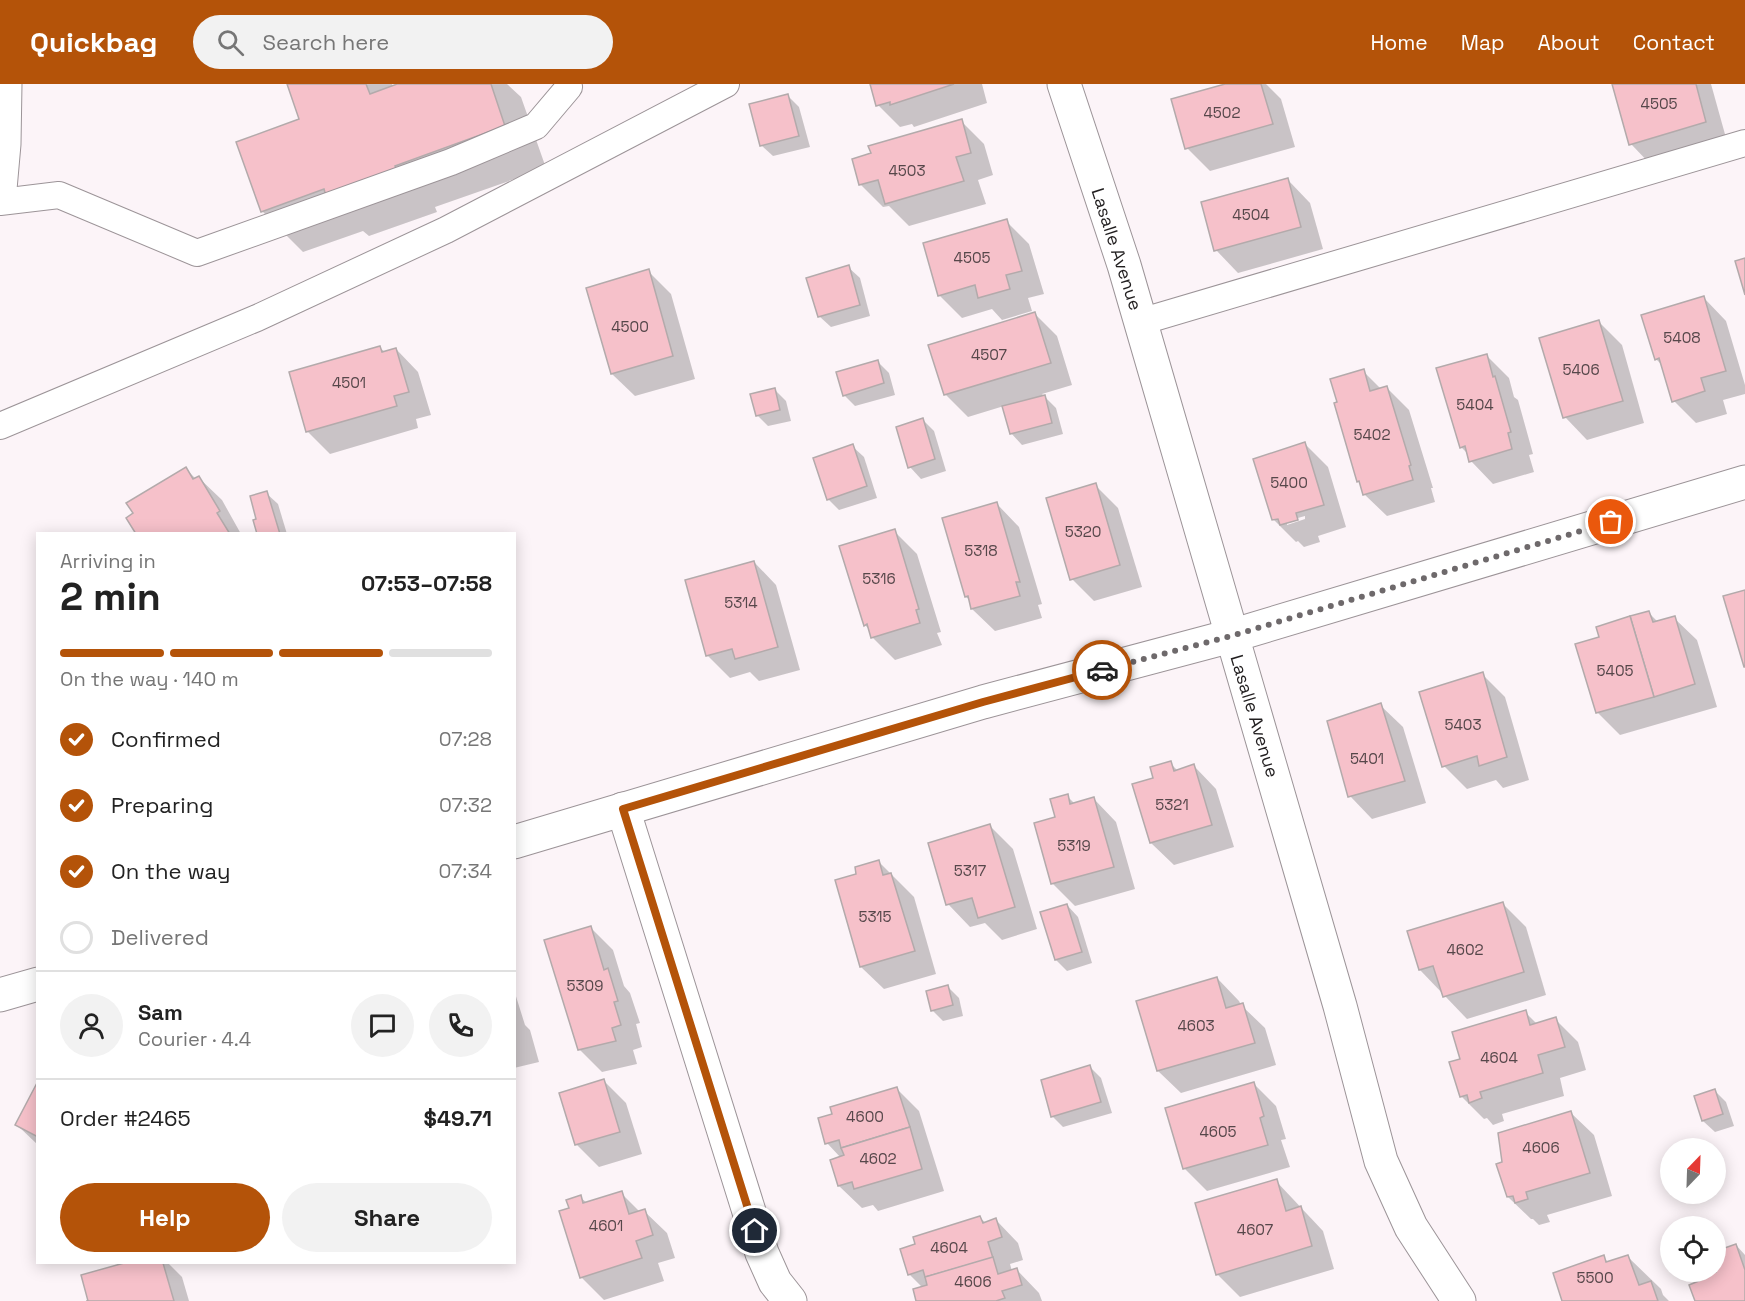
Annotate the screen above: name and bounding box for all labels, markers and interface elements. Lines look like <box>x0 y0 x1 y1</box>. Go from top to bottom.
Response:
search box <box>193 15 613 69</box>
text: Quickbag <box>30 24 157 60</box>
icon: search <box>214 26 247 59</box>
text: Search here <box>262 28 389 56</box>
text: Home <box>1370 29 1428 56</box>
text: Map <box>1461 29 1505 56</box>
text: About <box>1538 29 1600 56</box>
text: Contact <box>1633 29 1715 56</box>
house number: 4505 <box>1641 94 1677 113</box>
house number: 4502 <box>1203 103 1241 122</box>
house number: 4503 <box>888 161 926 180</box>
street label: Lasalle Avenue <box>1086 185 1148 313</box>
house number: 4504 <box>1232 205 1270 224</box>
house number: 4505 <box>954 248 990 267</box>
house number: 4500 <box>611 317 649 336</box>
house number: 5408 <box>1663 328 1701 347</box>
house number: 4507 <box>971 345 1007 364</box>
house number: 5406 <box>1562 360 1600 379</box>
house number: 4501 <box>332 373 366 392</box>
house number: 5404 <box>1456 395 1494 414</box>
house number: 5402 <box>1353 425 1391 444</box>
house number: 5400 <box>1270 473 1308 492</box>
pin <box>1585 496 1636 547</box>
icon: bag <box>1594 505 1627 538</box>
house number: 5320 <box>1065 522 1101 541</box>
house number: 5318 <box>964 541 998 560</box>
text: Arriving in <box>60 548 156 574</box>
text: 07:53–07:58 <box>361 569 492 597</box>
house number: 5316 <box>862 569 896 588</box>
text: 2 min <box>60 572 161 621</box>
house number: 5314 <box>724 593 758 612</box>
courier <box>1072 640 1132 700</box>
street label: Lasalle Avenue <box>1225 652 1285 780</box>
icon: car <box>1086 654 1119 687</box>
house number: 5405 <box>1597 661 1633 680</box>
text: On the way · 140 m <box>60 666 239 692</box>
house number: 5403 <box>1444 715 1482 734</box>
icon: check <box>60 723 93 756</box>
text: Confirmed <box>111 725 221 753</box>
text: 07:28 <box>439 726 492 752</box>
house number: 5401 <box>1350 749 1384 768</box>
icon: check <box>60 789 93 822</box>
text: Preparing <box>111 791 213 819</box>
text: 07:32 <box>439 792 492 818</box>
house number: 5321 <box>1155 795 1189 814</box>
house number: 5319 <box>1057 836 1091 855</box>
icon: check <box>60 855 93 888</box>
text: On the way <box>111 857 230 885</box>
text: 07:34 <box>439 858 492 884</box>
house number: 5317 <box>954 861 986 880</box>
house number: 5315 <box>858 907 892 926</box>
text: Delivered <box>111 923 209 951</box>
house number: 4602 <box>1446 940 1484 959</box>
house number: 5309 <box>567 976 603 995</box>
button: person <box>60 994 123 1057</box>
button: chat <box>351 994 414 1057</box>
button: phone <box>429 994 492 1057</box>
text: Sam <box>138 998 183 1026</box>
house number: 4603 <box>1177 1016 1215 1035</box>
text: Courier · 4.4 <box>138 1026 251 1052</box>
house number: 4604 <box>1480 1048 1518 1067</box>
text: Order #2465 <box>60 1104 191 1132</box>
text: $49.71 <box>424 1104 492 1132</box>
house number: 4600 <box>846 1107 884 1126</box>
house number: 4605 <box>1199 1122 1237 1141</box>
house number: 4606 <box>1522 1138 1560 1157</box>
north arrow <box>1660 1138 1726 1204</box>
map controls <box>1660 1138 1726 1282</box>
house number: 4602 <box>859 1149 897 1168</box>
button: Help <box>60 1183 270 1252</box>
button: Share <box>282 1183 492 1252</box>
pin <box>729 1205 780 1256</box>
icon: home <box>738 1214 771 1247</box>
house number: 4601 <box>589 1216 623 1235</box>
button: locate <box>1660 1216 1726 1282</box>
house number: 4607 <box>1237 1220 1273 1239</box>
house number: 4604 <box>930 1238 968 1257</box>
house number: 5500 <box>1576 1268 1614 1287</box>
house number: 4606 <box>954 1272 992 1291</box>

